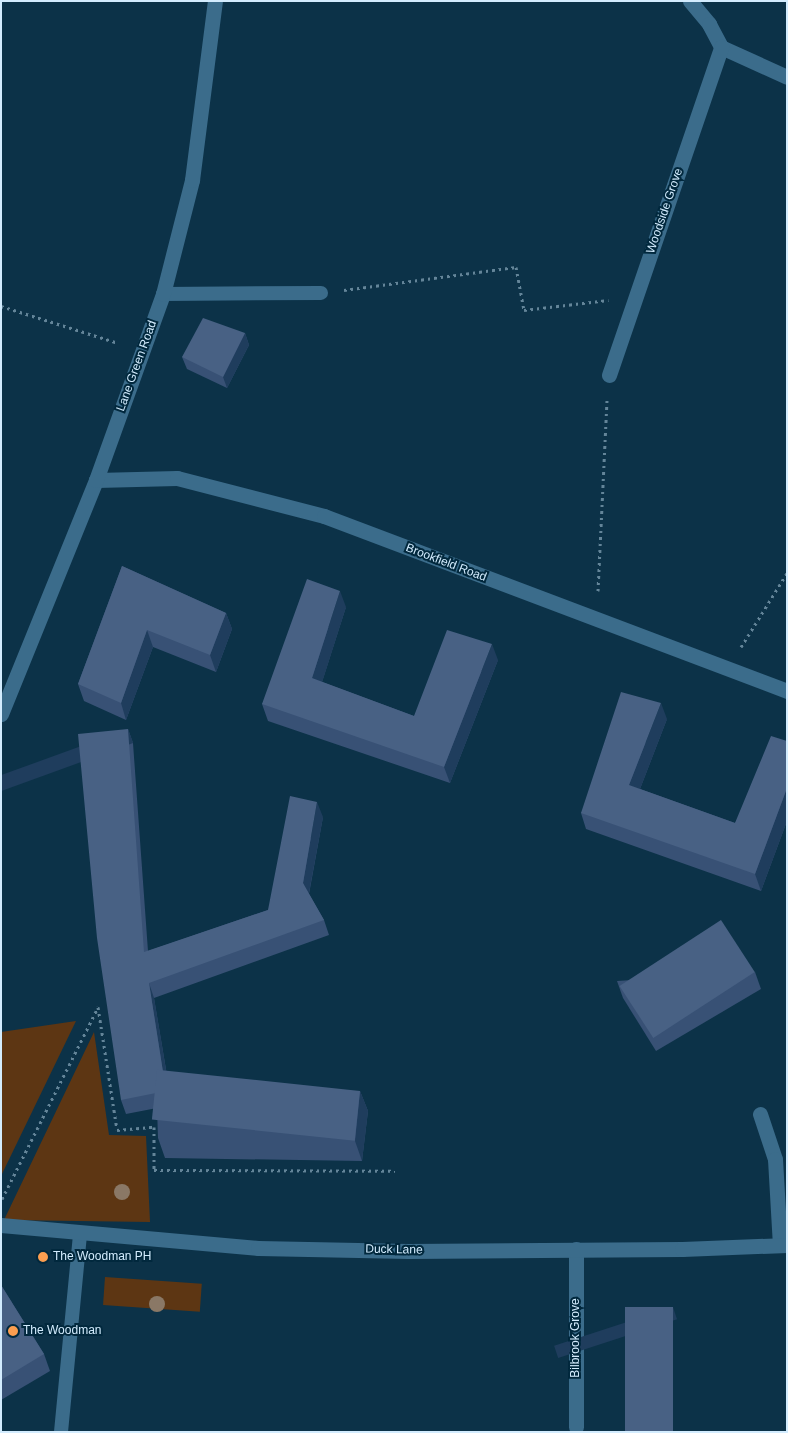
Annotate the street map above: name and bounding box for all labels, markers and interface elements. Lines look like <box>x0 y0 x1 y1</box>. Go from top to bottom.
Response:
street label: Woodside Grove <box>644 167 686 255</box>
street label: Lane Green Road <box>114 319 160 413</box>
street label: Brookfield Road <box>404 541 488 585</box>
street label: Duck Lane <box>365 1242 423 1258</box>
place label: The Woodman PH <box>53 1250 151 1264</box>
marker: The Woodman PH <box>37 1251 49 1263</box>
street label: Bilbrook Grove <box>569 1298 583 1378</box>
place label: The Woodman <box>23 1324 101 1338</box>
marker: The Woodman <box>7 1325 19 1337</box>

